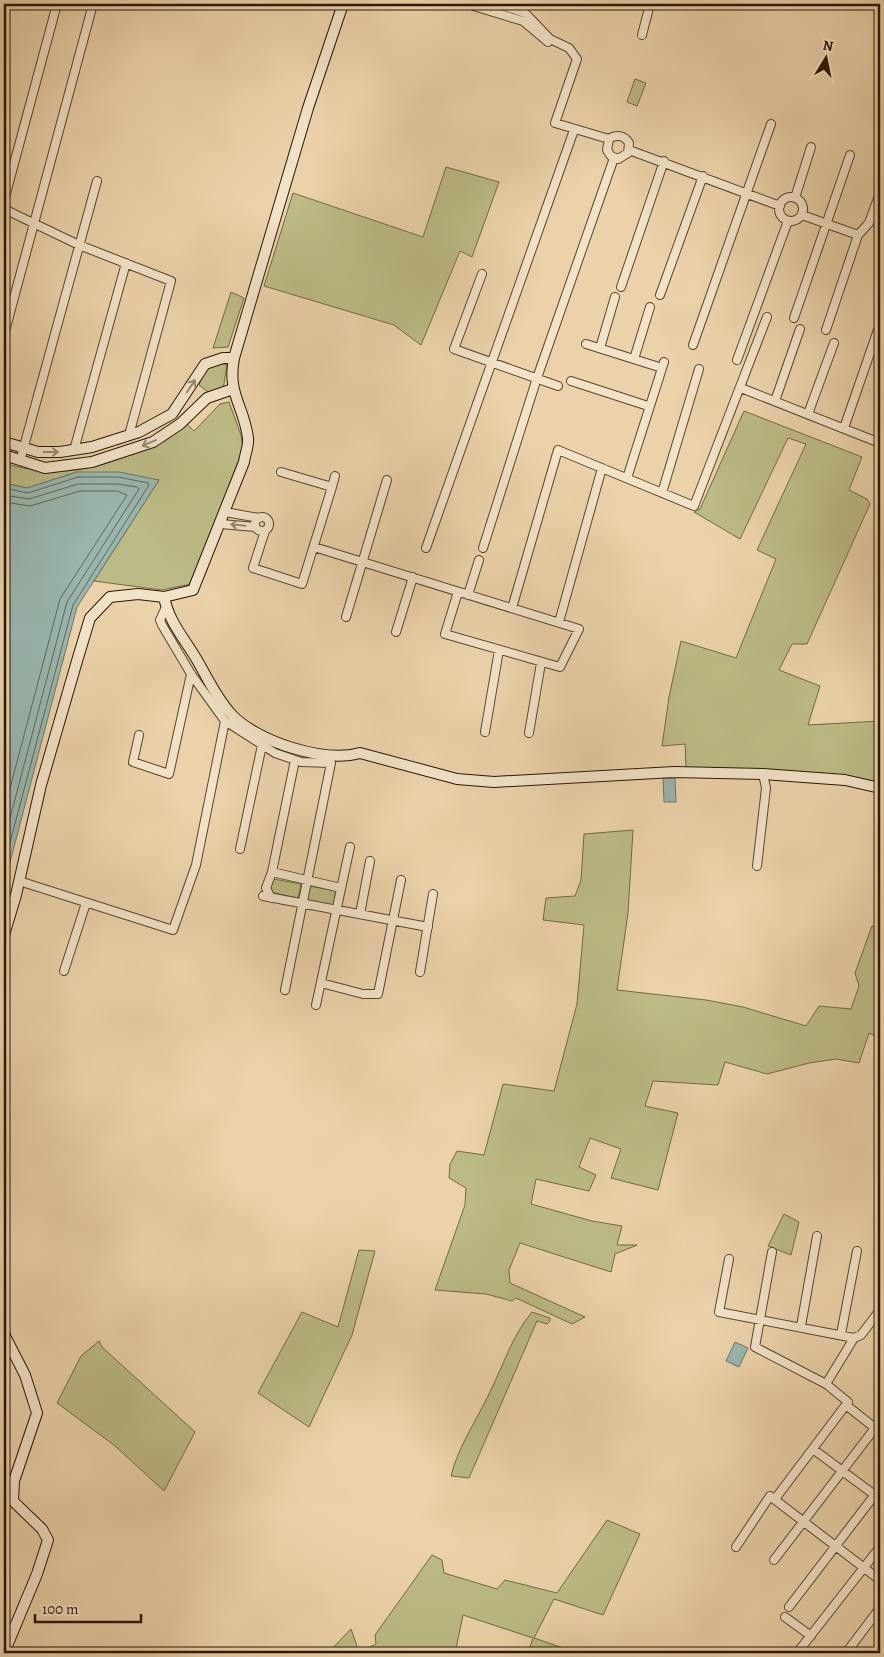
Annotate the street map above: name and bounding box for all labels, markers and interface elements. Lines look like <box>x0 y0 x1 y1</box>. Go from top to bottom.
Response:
north arrow <box>802 32 852 82</box>
text: N <box>821 35 835 56</box>
one-way arrow <box>186 379 196 393</box>
one-way arrow <box>142 438 157 448</box>
one-way arrow <box>42 447 59 457</box>
one-way arrow <box>230 520 246 530</box>
scale bar <box>35 1592 141 1624</box>
text: 100 m <box>42 1599 79 1619</box>

